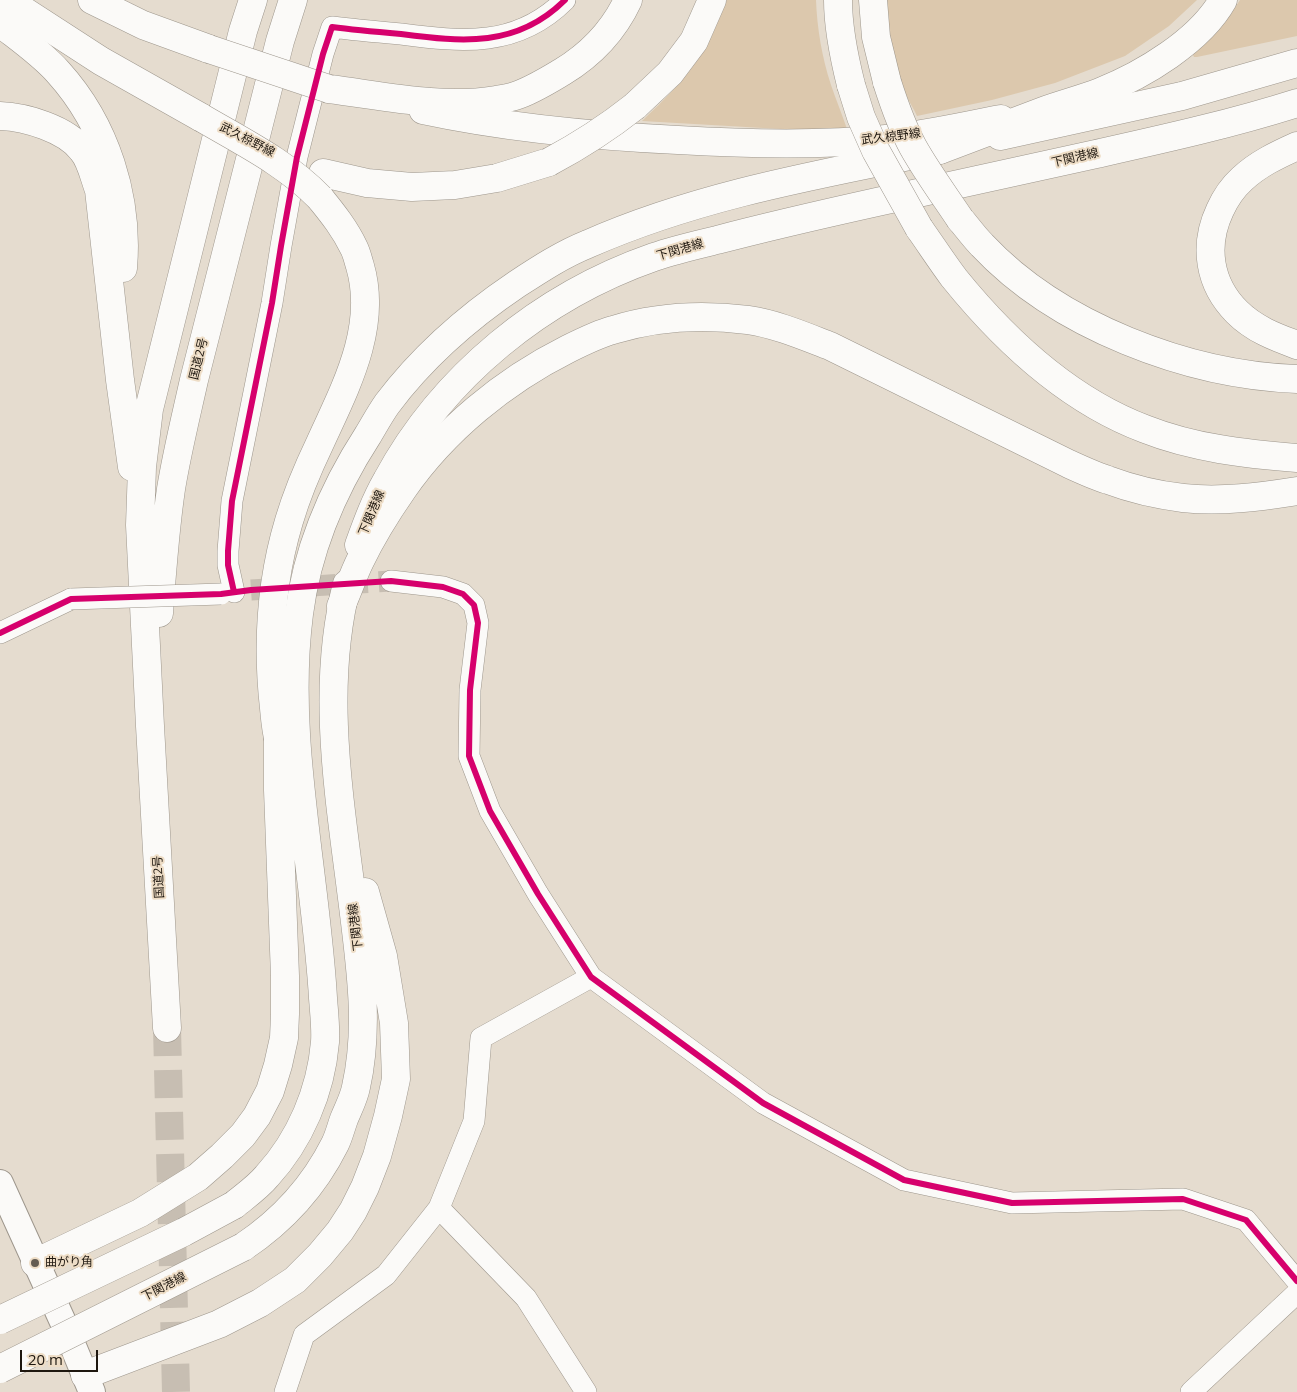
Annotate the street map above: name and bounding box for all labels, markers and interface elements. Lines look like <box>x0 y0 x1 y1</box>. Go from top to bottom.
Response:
street label: 武久椋野線 <box>217 120 277 160</box>
street label: 武久椋野線 <box>860 126 922 148</box>
street label: 下関港線 <box>1050 146 1100 170</box>
street label: 下関港線 <box>655 236 705 264</box>
street label: 国道2号 <box>187 336 211 382</box>
street label: 下関港線 <box>356 488 388 538</box>
street label: 国道2号 <box>151 855 167 899</box>
street label: 下関港線 <box>346 902 366 952</box>
place label: 曲がり角 <box>45 1256 93 1270</box>
marker: 曲がり角 <box>29 1257 41 1269</box>
street label: 下関港線 <box>139 1270 189 1304</box>
scale bar <box>22 1340 100 1372</box>
text: 20 m <box>28 1349 63 1369</box>

